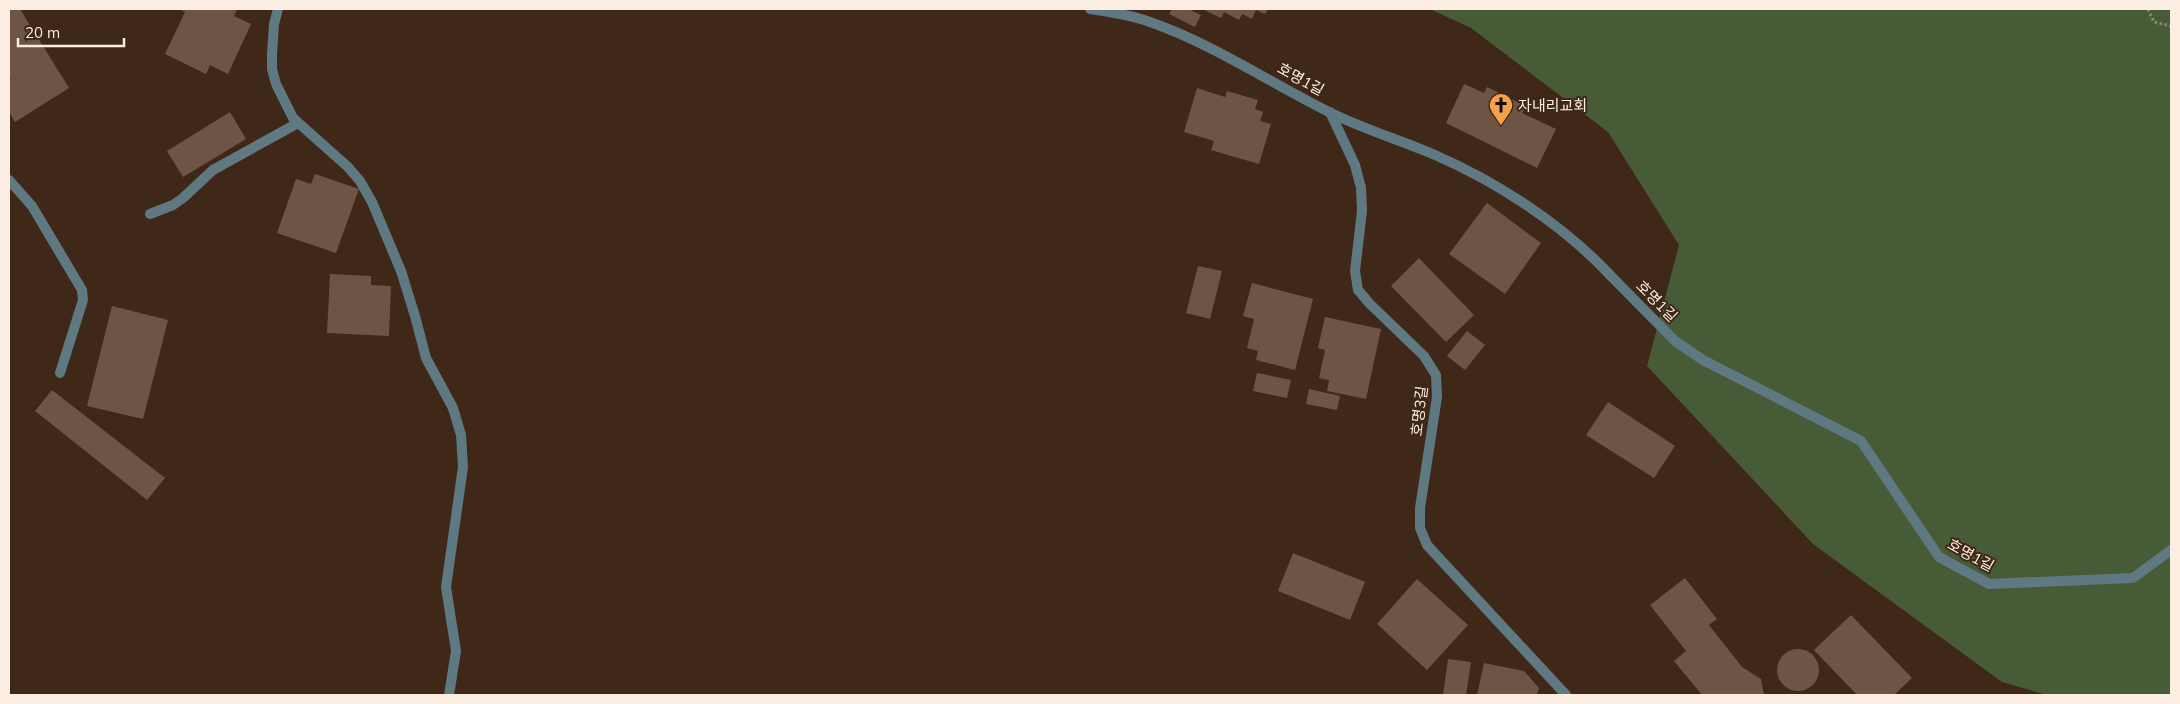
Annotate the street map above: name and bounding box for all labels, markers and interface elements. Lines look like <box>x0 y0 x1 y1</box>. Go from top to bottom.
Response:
scale bar <box>18 15 124 47</box>
text: 20 m <box>25 23 60 42</box>
street label: 호명1길 <box>1274 58 1328 100</box>
church icon: 자내리교회 <box>1488 92 1514 126</box>
place label: 자내리교회 <box>1518 96 1587 115</box>
street label: 호명1길 <box>1632 276 1682 326</box>
street label: 호명3길 <box>1406 385 1432 437</box>
street label: 호명1길 <box>1944 534 1998 576</box>

